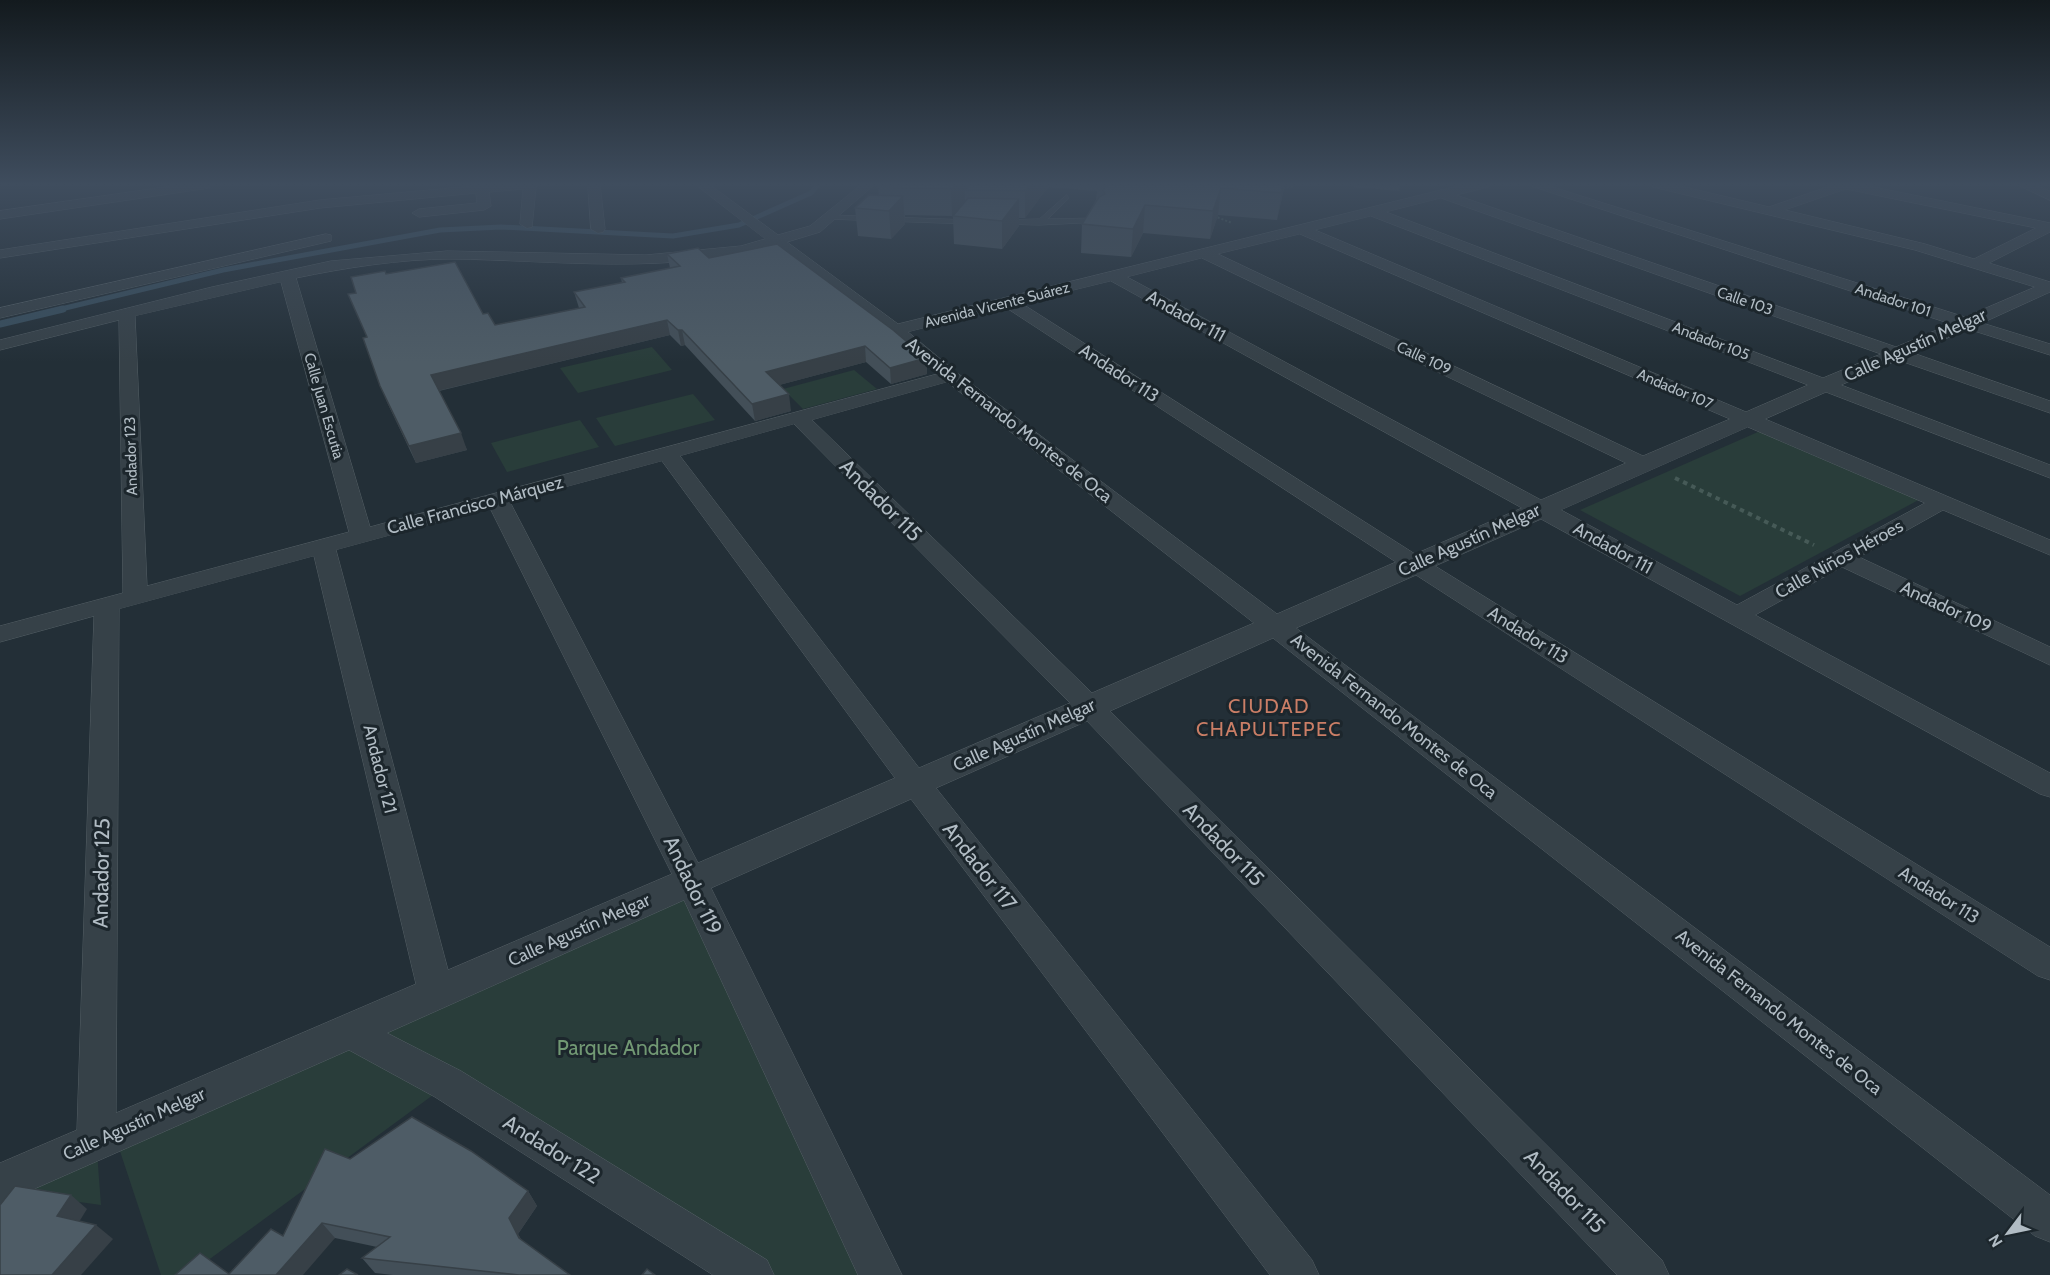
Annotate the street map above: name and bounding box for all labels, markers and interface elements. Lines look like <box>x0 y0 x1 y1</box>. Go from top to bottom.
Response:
street label: Avenida Vicente Suárez <box>923 278 1071 332</box>
street label: Andador 101 <box>1853 279 1933 321</box>
street label: Calle 103 <box>1715 283 1775 319</box>
street label: Andador 111 <box>1143 285 1229 347</box>
street label: Calle Agustín Melgar <box>1840 304 1990 386</box>
street label: Andador 105 <box>1670 318 1752 364</box>
street label: Avenida Fernando Montes de Oca <box>901 333 1117 508</box>
street label: Calle 109 <box>1394 338 1454 378</box>
street label: Andador 113 <box>1075 339 1163 407</box>
street label: Calle Juan Escutia <box>300 351 348 462</box>
street label: Andador 107 <box>1634 365 1716 413</box>
street label: Andador 123 <box>121 416 141 496</box>
street label: Andador 115 <box>835 454 927 546</box>
street label: Calle Francisco Márquez <box>385 471 566 539</box>
street label: Calle Agustín Melgar <box>1394 499 1544 581</box>
street label: Calle Niños Héroes <box>1771 515 1907 603</box>
street label: Andador 111 <box>1570 517 1656 579</box>
street label: Andador 109 <box>1897 576 1995 638</box>
street label: Andador 113 <box>1484 602 1572 668</box>
street label: Avenida Fernando Montes de Oca <box>1286 629 1502 804</box>
street label: Calle Agustín Melgar <box>949 694 1099 776</box>
district label: CIUDAD CHAPULTEPEC <box>1196 694 1342 741</box>
street label: Andador 121 <box>358 722 402 816</box>
street label: Andador 115 <box>1178 797 1270 891</box>
street label: Andador 117 <box>938 817 1023 916</box>
street label: Andador 125 <box>88 818 114 928</box>
street label: Andador 119 <box>658 832 728 938</box>
street label: Andador 113 <box>1895 862 1983 928</box>
street label: Calle Agustín Melgar <box>504 889 654 971</box>
street label: Avenida Fernando Montes de Oca <box>1671 925 1887 1100</box>
park label: Parque Andador <box>557 1035 700 1060</box>
street label: Calle Agustín Melgar <box>59 1083 209 1165</box>
street label: Andador 122 <box>499 1109 605 1189</box>
street label: Andador 115 <box>1519 1144 1611 1238</box>
north arrow <box>1978 1203 2038 1263</box>
text: N <box>1985 1231 2007 1251</box>

